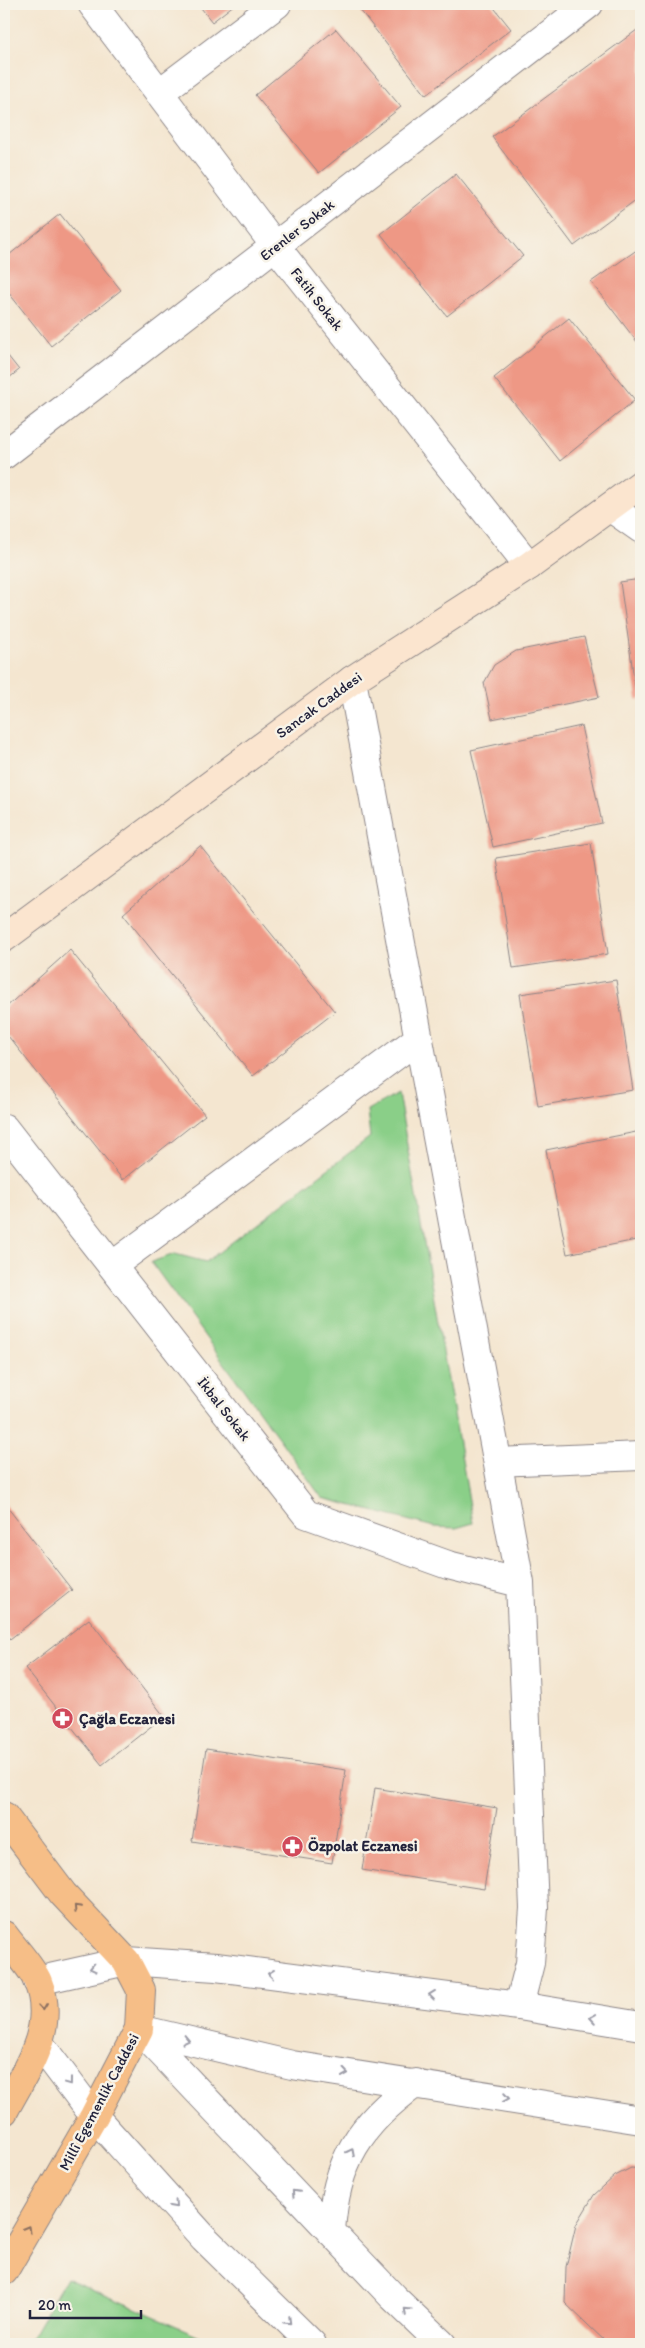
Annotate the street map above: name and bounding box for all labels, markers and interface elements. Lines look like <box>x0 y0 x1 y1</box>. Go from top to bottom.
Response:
street label: Erenler Sokak <box>256 195 338 265</box>
street label: Fatih Sokak <box>287 264 347 334</box>
street label: Sancak Caddesi <box>273 668 365 742</box>
street label: İkbal Sokak <box>194 1374 255 1445</box>
pharmacy icon: Çağla Eczanesi <box>51 1707 75 1731</box>
place label: Çağla Eczanesi <box>79 1710 175 1729</box>
pharmacy icon: Özpolat Eczanesi <box>280 1834 304 1858</box>
place label: Özpolat Eczanesi <box>308 1837 418 1856</box>
one-way arrow <box>74 1905 83 1914</box>
one-way arrow <box>88 1963 97 1973</box>
one-way arrow <box>267 1969 275 1980</box>
one-way arrow <box>428 1990 436 2001</box>
one-way arrow <box>37 2003 48 2011</box>
one-way arrow <box>589 2013 598 2023</box>
street label: Millî Egemenlik Caddesi <box>55 2030 143 2174</box>
one-way arrow <box>182 2034 191 2045</box>
one-way arrow <box>341 2067 349 2078</box>
one-way arrow <box>63 2076 71 2085</box>
one-way arrow <box>501 2092 510 2102</box>
one-way arrow <box>345 2148 355 2157</box>
one-way arrow <box>291 2190 300 2199</box>
one-way arrow <box>169 2200 178 2209</box>
one-way arrow <box>22 2225 32 2234</box>
scale bar <box>30 2288 141 2320</box>
text: 20 m <box>38 2296 72 2314</box>
one-way arrow <box>404 2307 413 2316</box>
one-way arrow <box>282 2315 291 2324</box>

